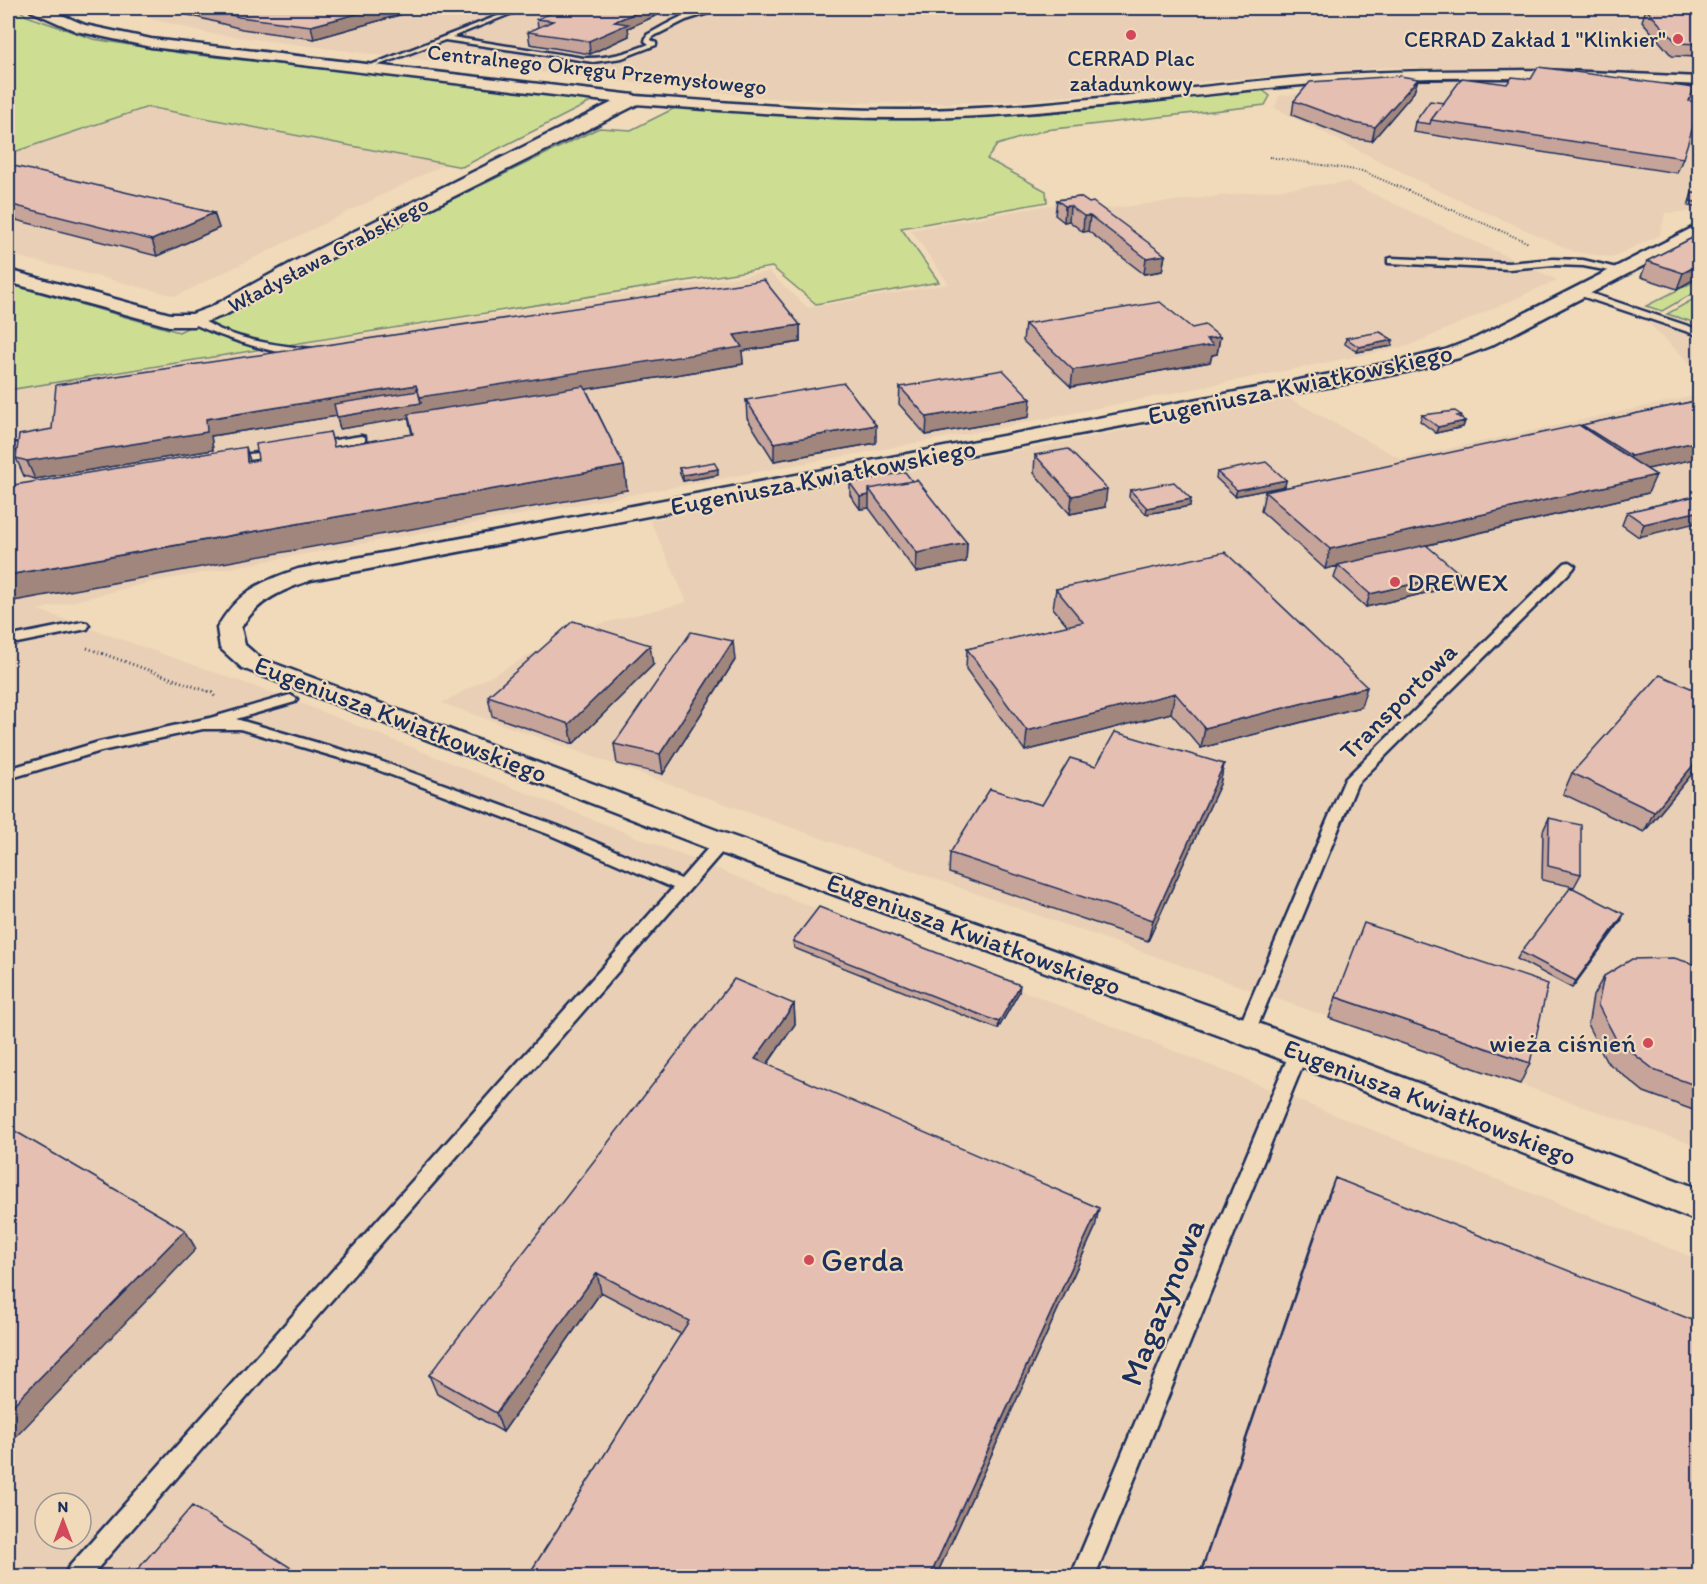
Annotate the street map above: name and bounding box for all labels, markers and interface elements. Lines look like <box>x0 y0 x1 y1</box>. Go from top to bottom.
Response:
place label: CERRAD Zakład 1 "Klinkier" <box>1404 26 1666 53</box>
marker: CERRAD Plac załadunkowy <box>1124 28 1138 42</box>
marker: CERRAD Zakład 1 "Klinkier" <box>1671 32 1685 46</box>
street label: Centralnego Okręgu Przemysłowego <box>426 38 768 101</box>
place label: CERRAD Plac załadunkowy <box>1067 45 1195 97</box>
street label: Władysława Grabskiego <box>223 190 433 319</box>
street label: Eugeniusza Kwiatkowskiego <box>1145 336 1455 432</box>
street label: Eugeniusza Kwiatkowskiego <box>667 432 979 522</box>
place label: DREWEX <box>1407 566 1508 598</box>
marker: DREWEX <box>1388 575 1402 589</box>
street label: Transportowa <box>1333 635 1464 766</box>
street label: Eugeniusza Kwiatkowskiego <box>250 648 552 790</box>
street label: Eugeniusza Kwiatkowskiego <box>823 866 1125 1002</box>
place label: wieża ciśnień <box>1489 1027 1636 1059</box>
street label: Eugeniusza Kwiatkowskiego <box>1279 1031 1581 1173</box>
marker: wieża ciśnień <box>1641 1036 1655 1050</box>
street label: Magazynowa <box>1111 1213 1213 1391</box>
place label: Gerda <box>821 1241 904 1279</box>
marker: Gerda <box>802 1253 816 1267</box>
north arrow <box>33 1491 93 1551</box>
text: N <box>58 1497 68 1516</box>

